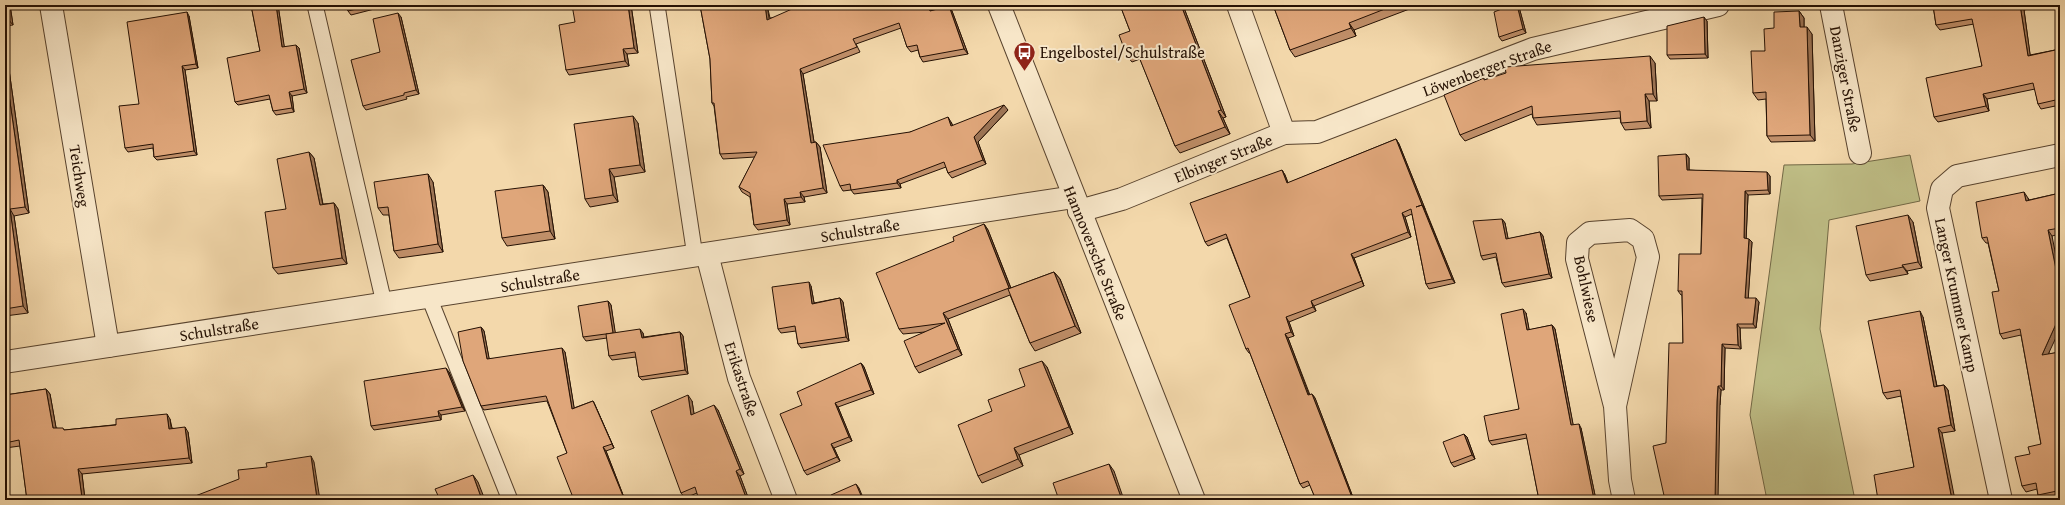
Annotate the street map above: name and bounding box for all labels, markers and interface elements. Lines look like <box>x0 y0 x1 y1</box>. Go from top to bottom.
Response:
street label: Danziger Straße <box>1824 24 1868 134</box>
street label: Löwenberger Straße <box>1419 33 1555 103</box>
bus stop icon: Engelbostel/Schulstraße <box>1012 39 1038 72</box>
place label: Engelbostel/Schulstraße <box>1040 40 1205 64</box>
street label: Elbinger Straße <box>1170 127 1276 189</box>
street label: Teichweg <box>63 143 97 209</box>
street label: Hannoversche Straße <box>1058 182 1134 324</box>
street label: Schulstraße <box>819 212 901 248</box>
street label: Langer Krummer Kamp <box>1929 216 1985 375</box>
street label: Bohlwiese <box>1568 253 1606 325</box>
street label: Schulstraße <box>499 262 581 298</box>
street label: Schulstraße <box>178 311 260 347</box>
street label: Erikastraße <box>719 338 765 420</box>

